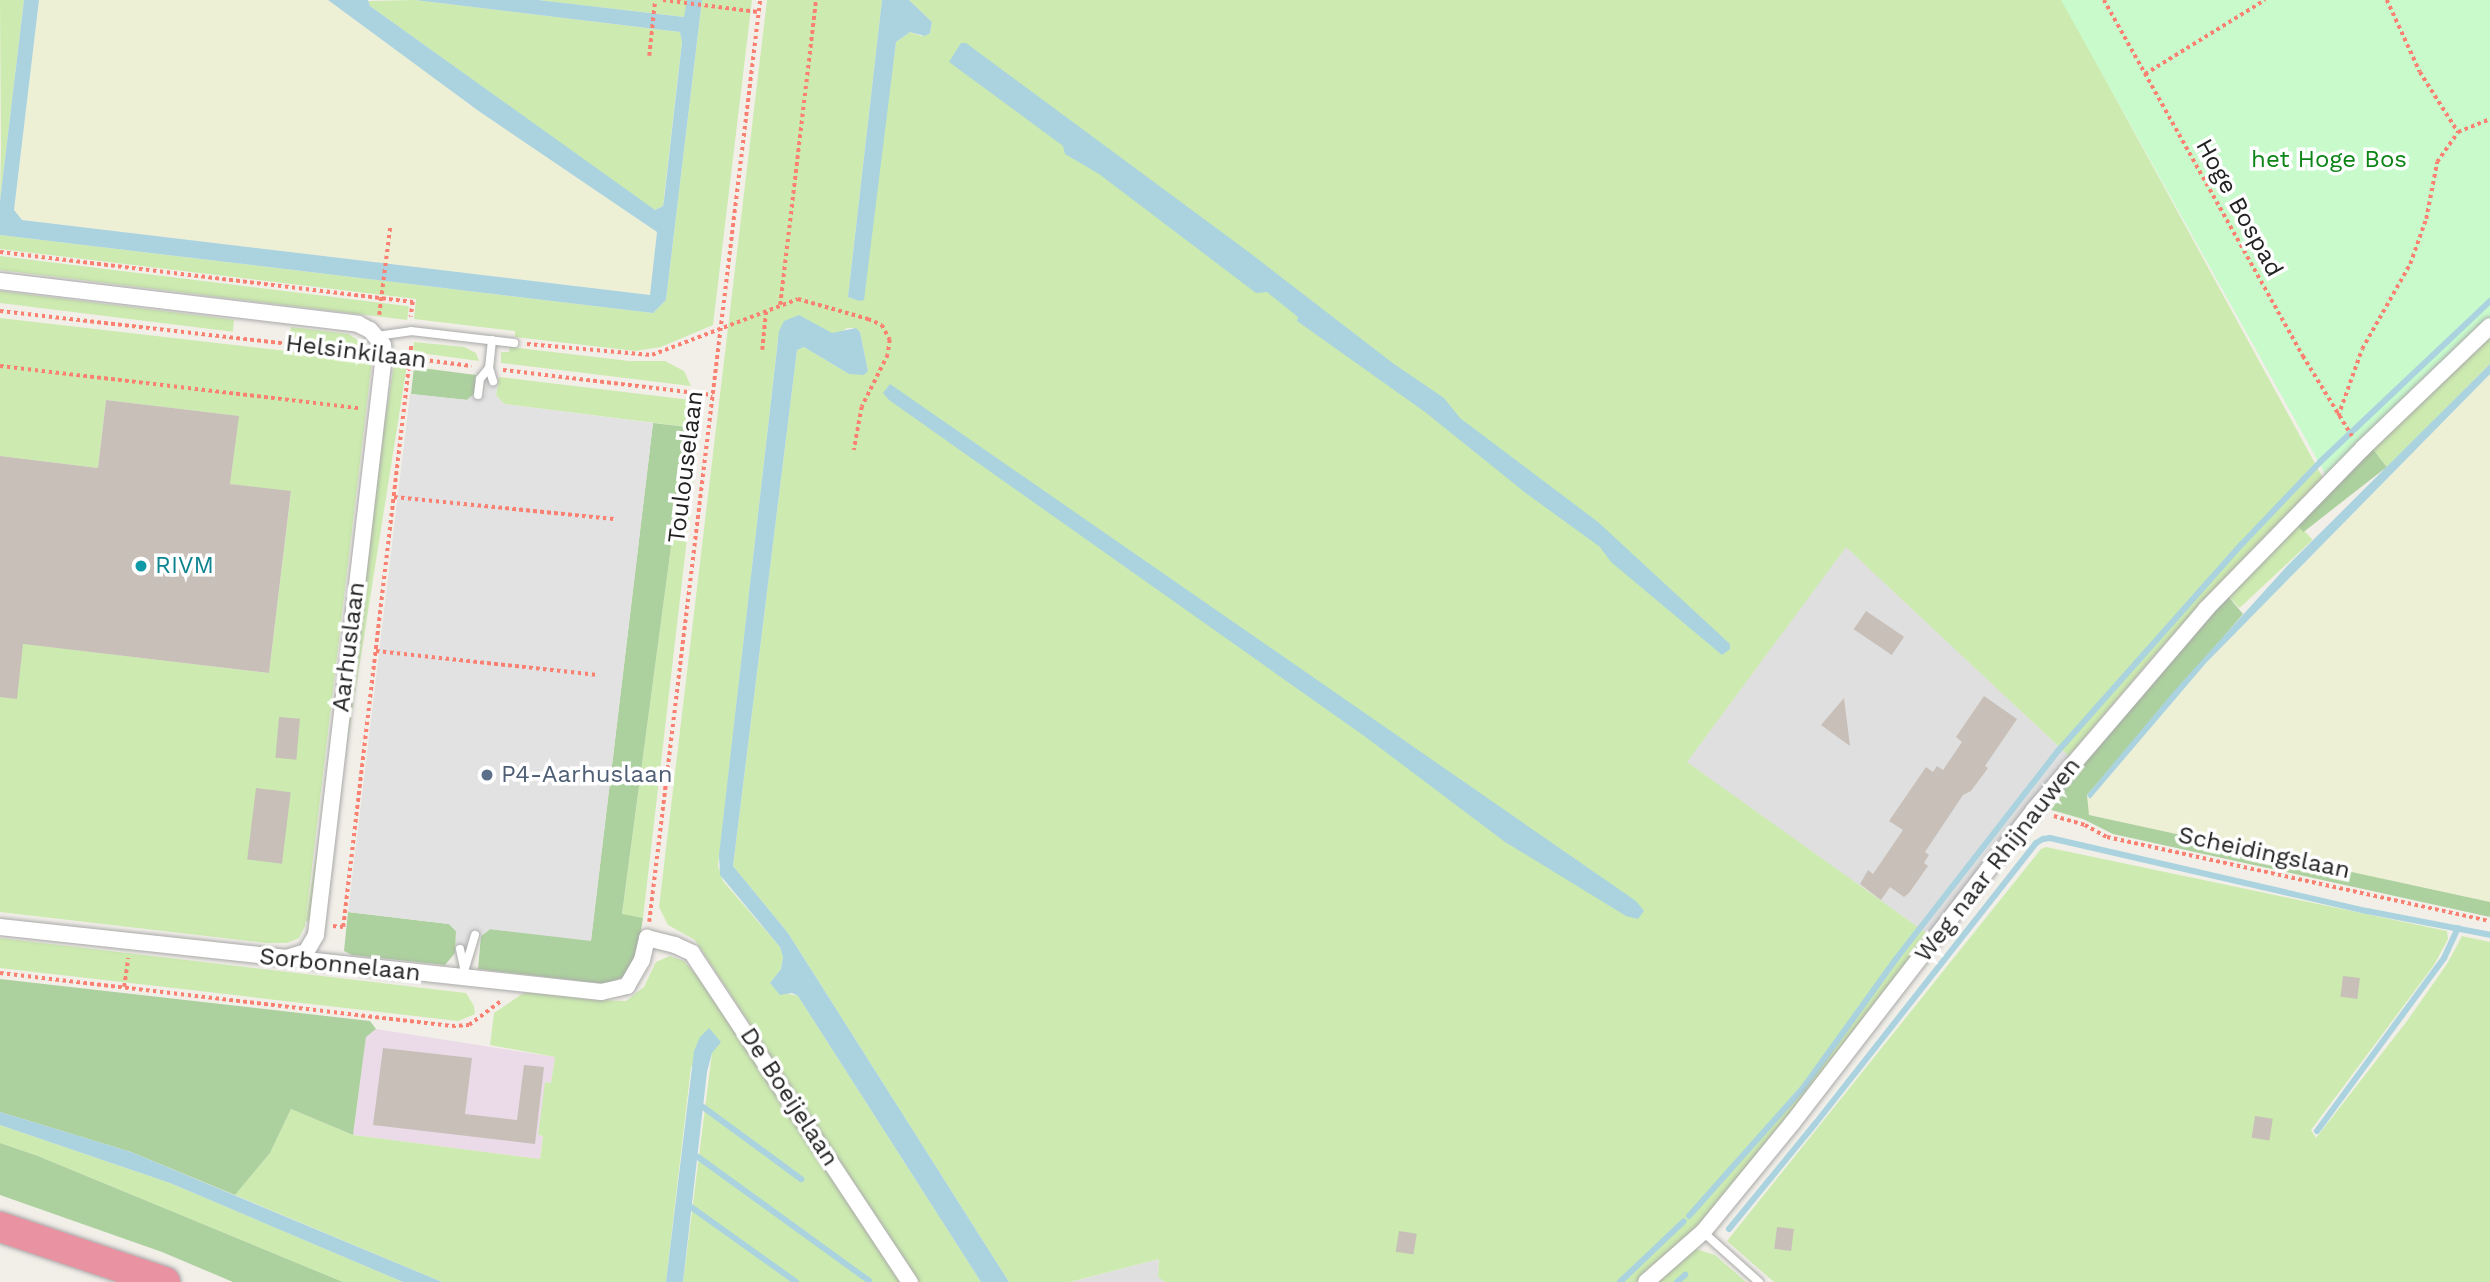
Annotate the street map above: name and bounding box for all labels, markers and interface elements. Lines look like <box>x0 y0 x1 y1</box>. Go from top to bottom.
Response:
street label: Hoge Bospad <box>2189 134 2289 282</box>
park label: het Hoge Bos <box>2251 146 2407 174</box>
street label: Helsinkilaan <box>284 329 428 375</box>
street label: Toulouselaan <box>662 389 710 545</box>
place label: RIVM <box>155 552 214 580</box>
marker: RIVM <box>133 558 149 574</box>
street label: Aarhuslaan <box>327 580 371 714</box>
street label: Weg naar Rhijnauwen <box>1909 752 2087 968</box>
place label: P4-Aarhuslaan <box>501 761 673 789</box>
marker: P4-Aarhuslaan <box>479 767 495 783</box>
street label: Scheidingslaan <box>2175 821 2353 885</box>
street label: Sorbonnelaan <box>258 942 422 988</box>
street label: De Boeijelaan <box>734 1022 844 1172</box>

